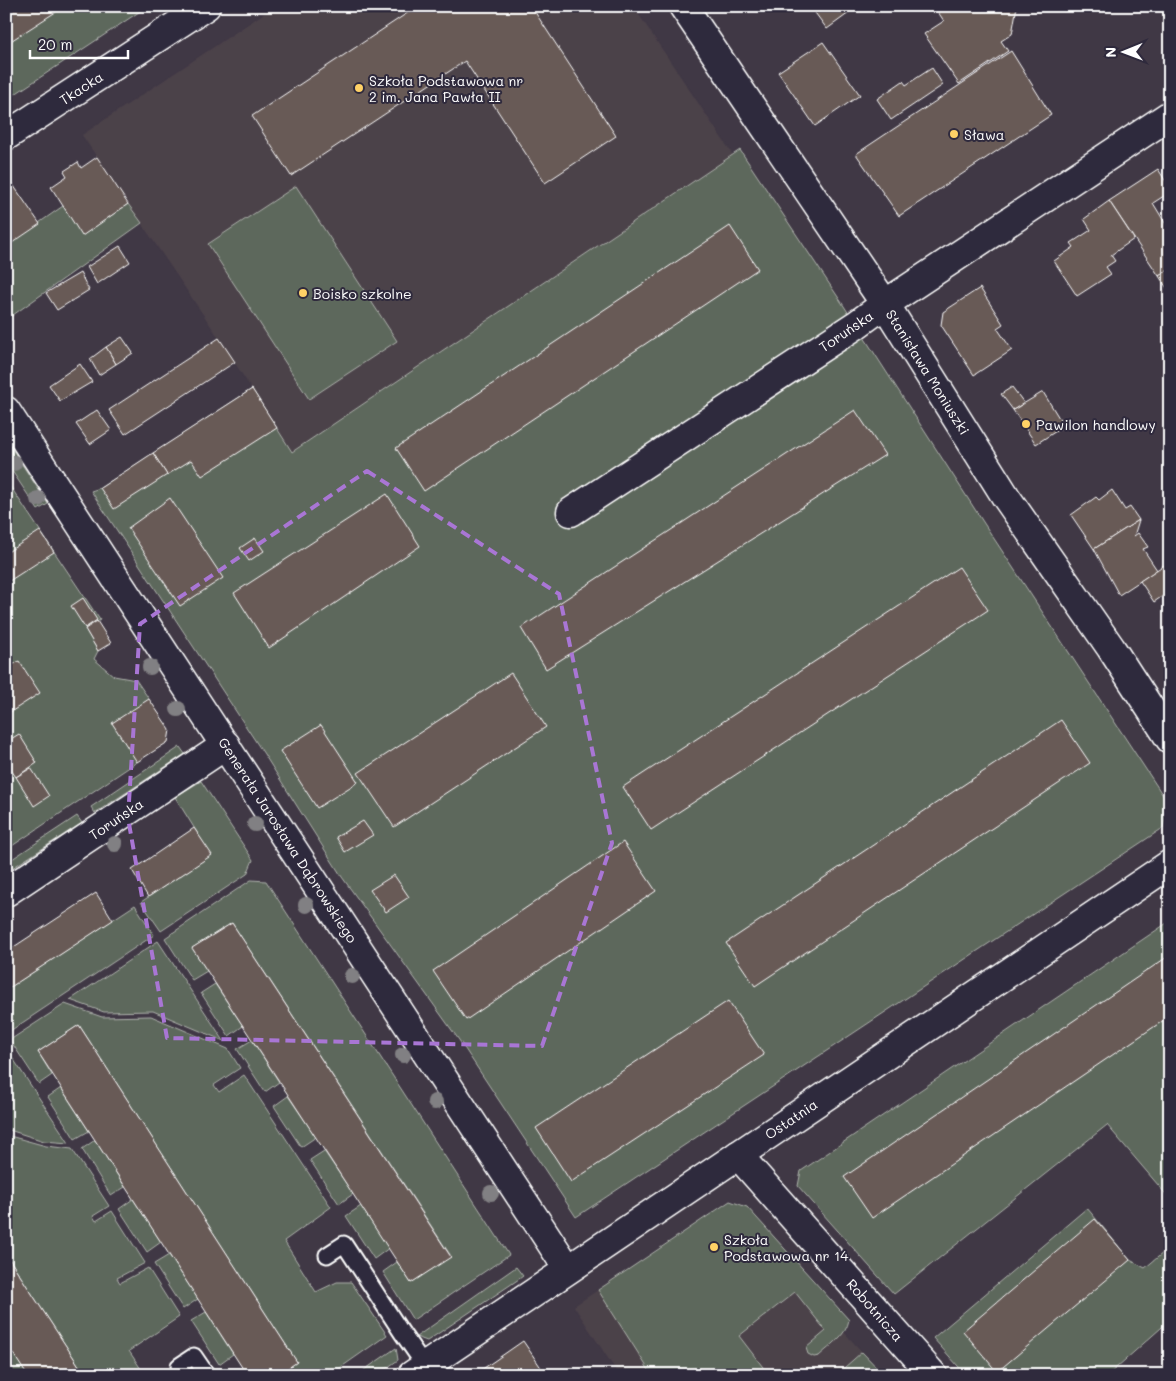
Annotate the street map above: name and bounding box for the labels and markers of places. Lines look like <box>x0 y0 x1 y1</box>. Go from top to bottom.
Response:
place label: Szkoła Podstawowa nr 2 im. Jana Pawła II <box>369 71 523 106</box>
marker: Szkoła Podstawowa nr 2 im. Jana Pawła II <box>353 82 365 94</box>
place label: Sława <box>964 125 1005 144</box>
marker: Sława <box>948 128 960 140</box>
place label: Boisko szkolne <box>313 284 412 303</box>
marker: Boisko szkolne <box>297 287 309 299</box>
place label: Pawilon handlowy <box>1036 415 1156 434</box>
marker: Pawilon handlowy <box>1020 418 1032 430</box>
place label: Szkoła Podstawowa nr 14 <box>724 1230 849 1265</box>
marker: Szkoła Podstawowa nr 14 <box>708 1241 720 1253</box>

